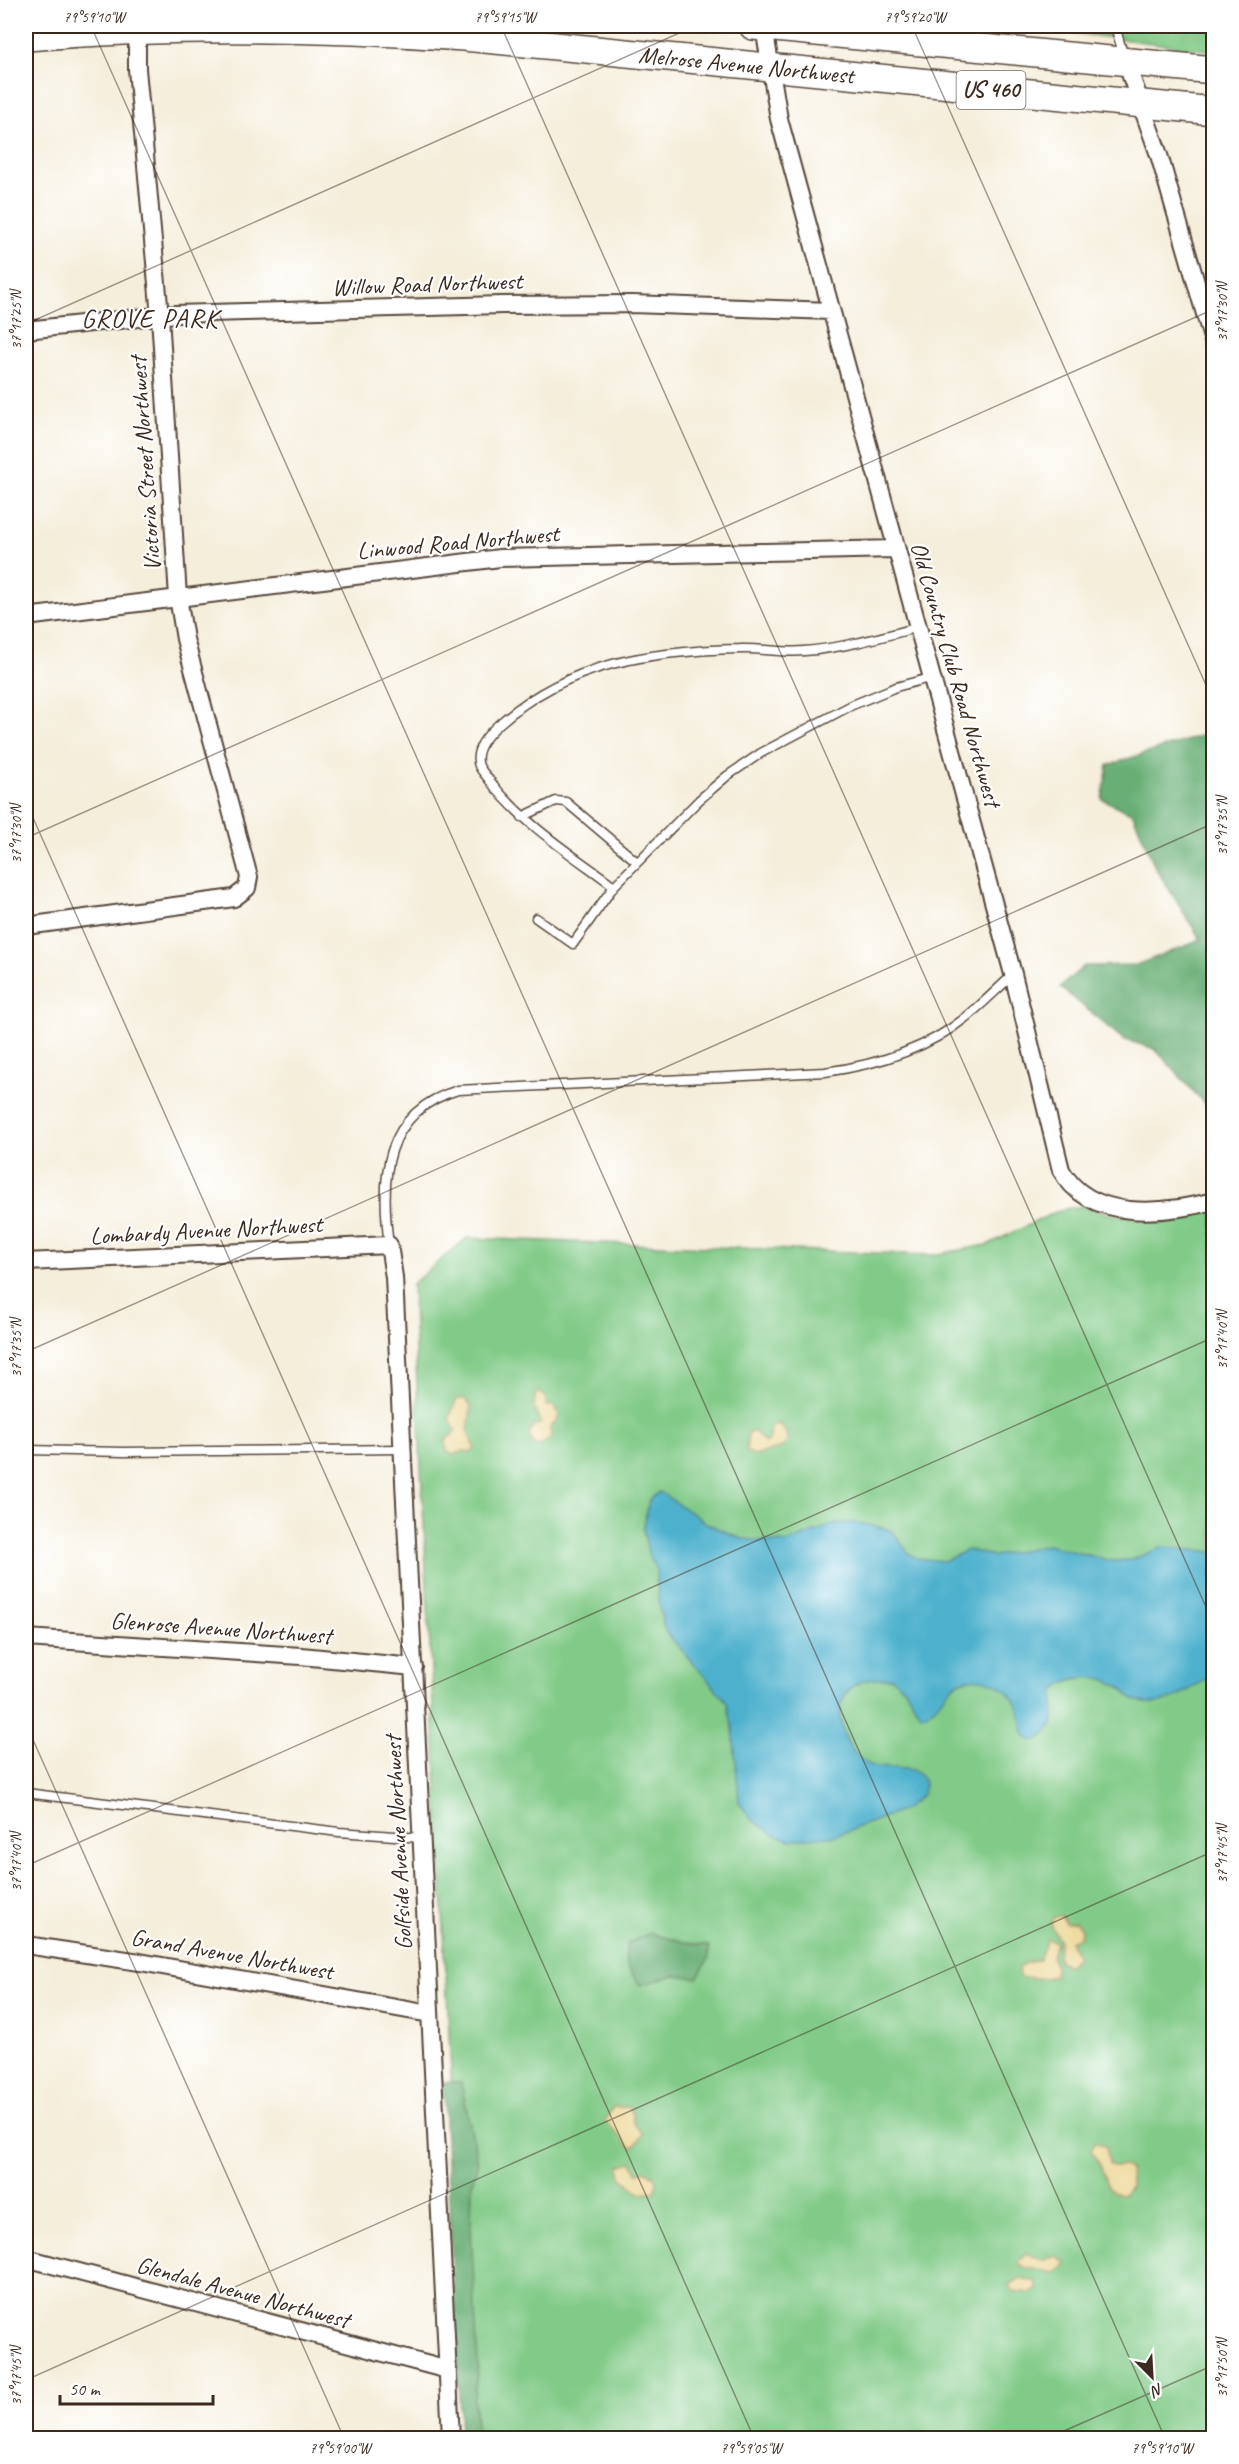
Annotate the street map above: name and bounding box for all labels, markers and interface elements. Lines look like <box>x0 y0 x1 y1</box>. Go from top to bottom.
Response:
text: 79°59'10"W <box>64 8 128 27</box>
text: 79°59'15"W <box>475 8 539 27</box>
text: 79°59'20"W <box>885 8 949 27</box>
street label: Melrose Avenue Northwest <box>637 39 857 91</box>
road number: US 460 <box>956 71 1026 109</box>
street label: Willow Road Northwest <box>331 266 525 302</box>
text: 37°17'30"N <box>1213 279 1232 342</box>
text: 37°17'25"N <box>7 287 26 350</box>
district label: GROVE PARK <box>81 302 222 335</box>
street label: Victoria Street Northwest <box>122 352 167 572</box>
street label: Linwood Road Northwest <box>356 518 562 566</box>
street label: Old Country Club Road Northwest <box>904 538 1009 813</box>
text: 37°17'35"N <box>1213 793 1232 856</box>
text: 37°17'30"N <box>7 801 26 864</box>
street label: Lombardy Avenue Northwest <box>89 1209 325 1251</box>
text: 37°17'40"N <box>1213 1307 1232 1370</box>
text: 37°17'35"N <box>7 1315 26 1378</box>
street label: Glenrose Avenue Northwest <box>110 1605 335 1651</box>
street label: Golfside Avenue Northwest <box>377 1732 419 1951</box>
text: 37°17'45"N <box>1213 1821 1232 1884</box>
text: 37°17'40"N <box>7 1829 26 1892</box>
street label: Grand Avenue Northwest <box>129 1921 337 1987</box>
street label: Glendale Avenue Northwest <box>133 2249 356 2336</box>
text: 37°17'50"N <box>1213 2335 1232 2398</box>
text: 37°17'45"N <box>7 2343 26 2406</box>
north arrow <box>1122 2347 1182 2407</box>
scale bar <box>60 2368 213 2406</box>
text: 50 m <box>69 2378 102 2400</box>
text: N <box>1146 2379 1166 2402</box>
text: 79°59'00"W <box>310 2439 374 2458</box>
text: 79°59'05"W <box>721 2439 785 2458</box>
text: 79°59'10"W <box>1132 2439 1196 2458</box>

